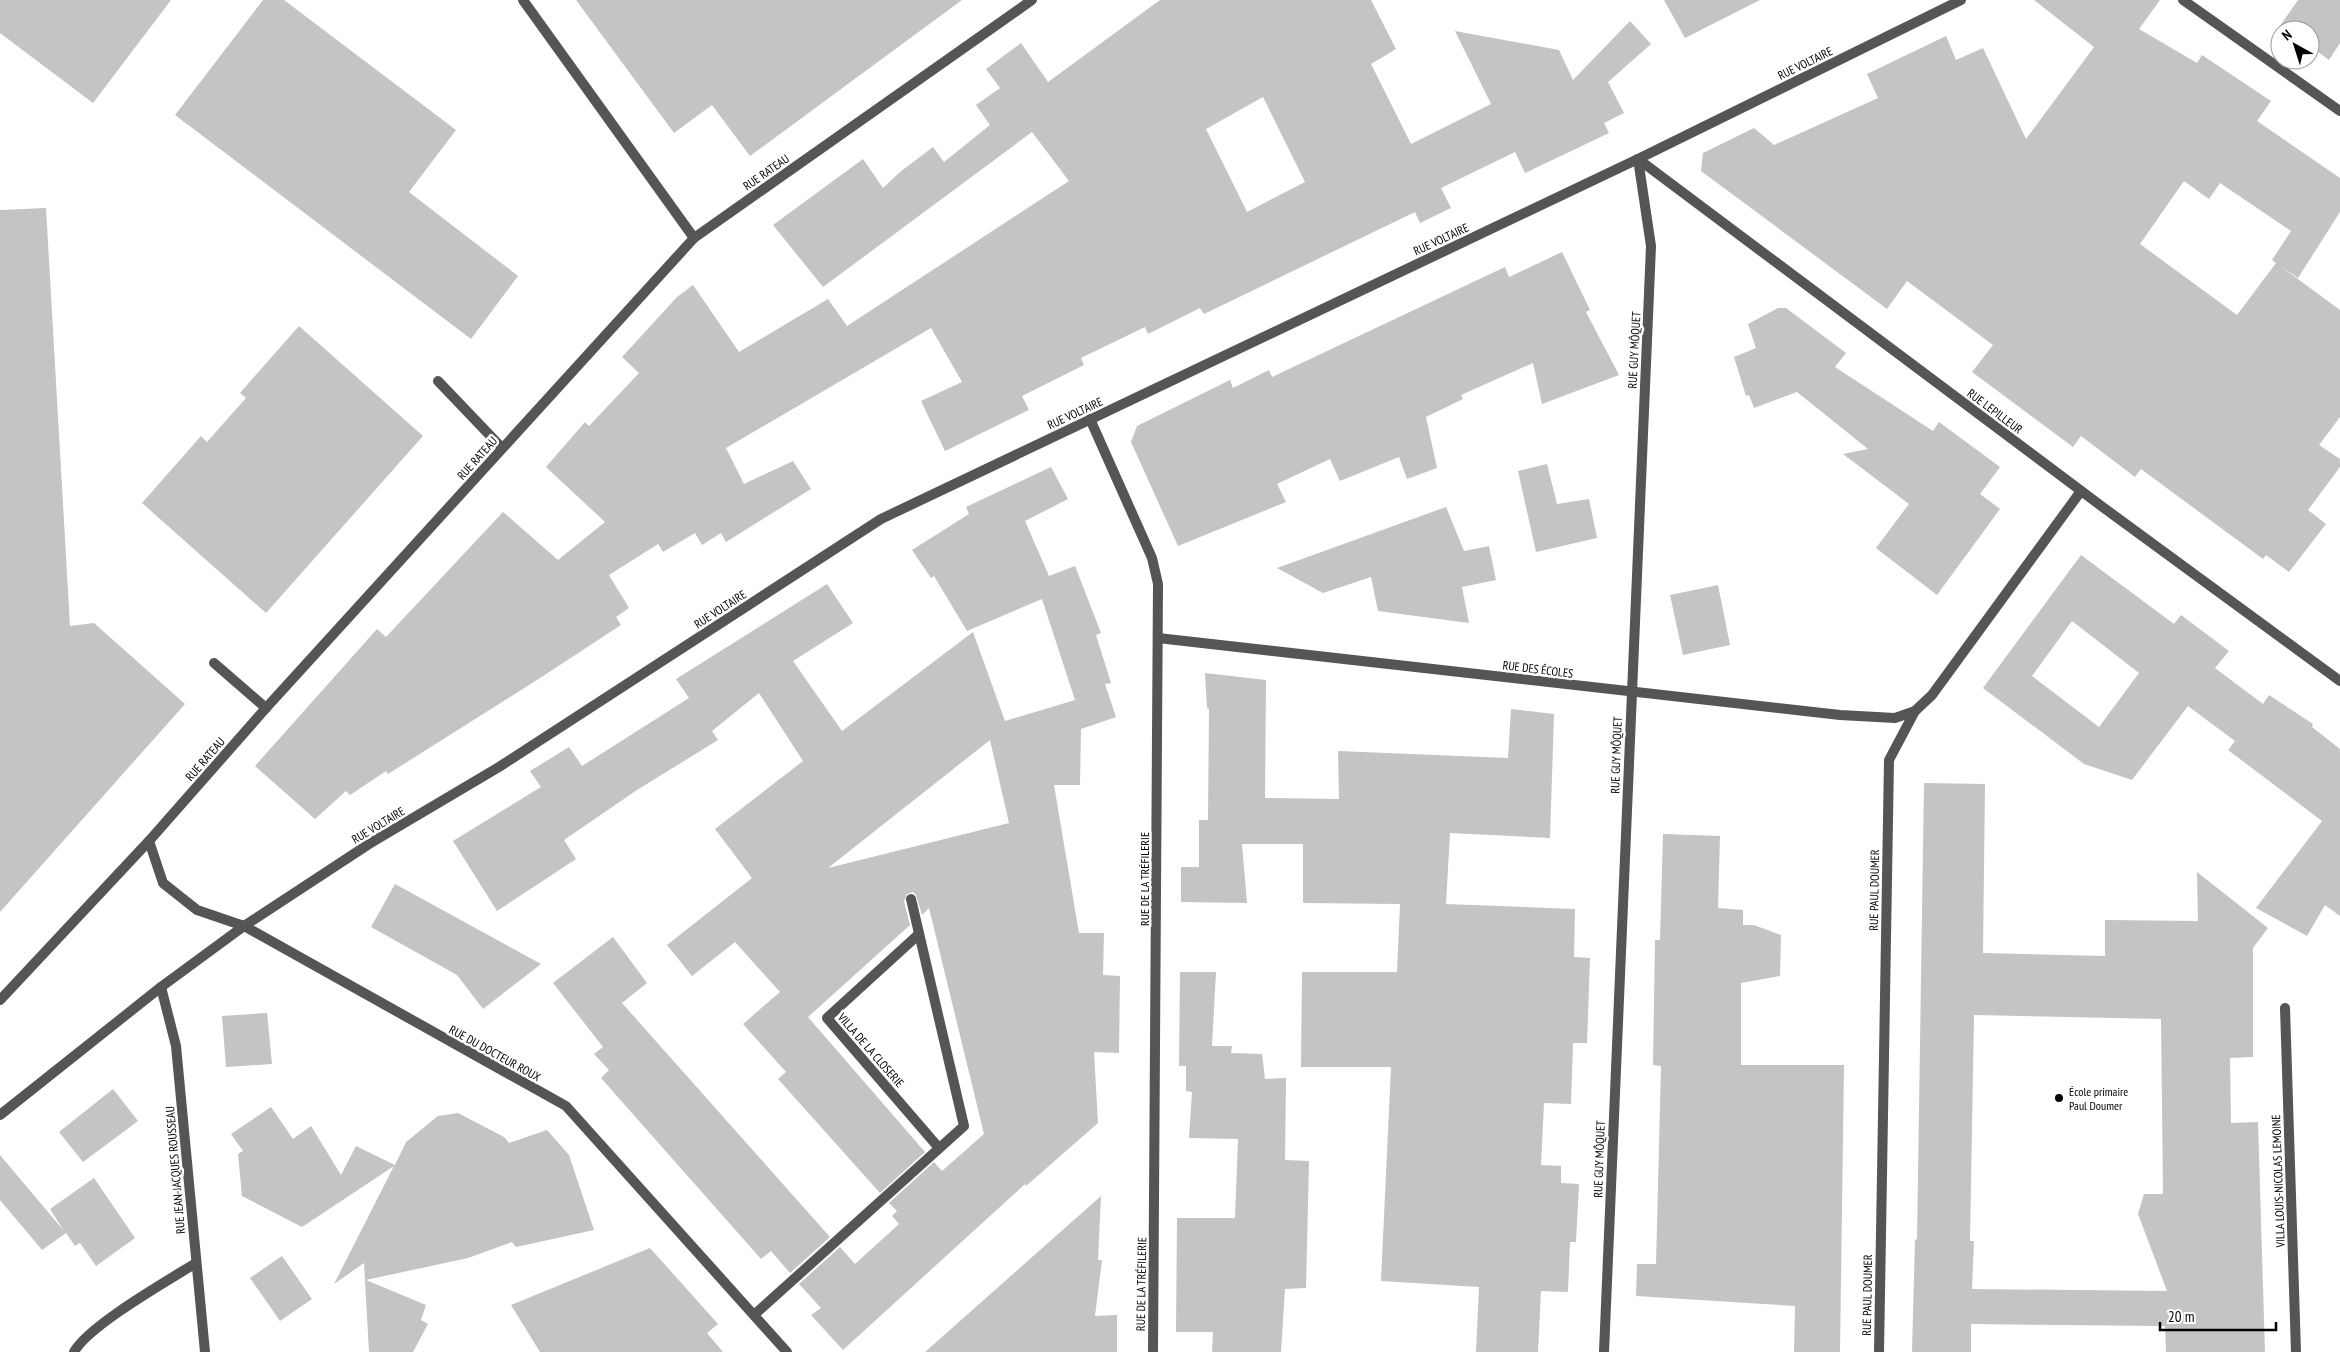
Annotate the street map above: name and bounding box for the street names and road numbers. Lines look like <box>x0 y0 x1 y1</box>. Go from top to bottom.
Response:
street label: RUE VOLTAIRE <box>1775 43 1835 83</box>
street label: RUE RATEAU <box>740 151 792 193</box>
street label: RUE VOLTAIRE <box>1411 220 1471 258</box>
street label: RUE GUY MÔQUET <box>1624 310 1644 389</box>
street label: RUE LEPILLEUR <box>1964 385 2026 437</box>
street label: RUE VOLTAIRE <box>1045 394 1105 432</box>
street label: RUE RATEAU <box>454 433 500 483</box>
street label: RUE VOLTAIRE <box>691 587 749 631</box>
street label: RUE DES ÉCOLES <box>1502 657 1574 681</box>
street label: RUE GUY MÔQUET <box>1607 716 1625 794</box>
street label: RUE RATEAU <box>182 734 228 784</box>
street label: RUE VOLTAIRE <box>349 803 407 847</box>
street label: RUE DE LA TRÉFILERIE <box>1137 832 1152 926</box>
street label: RUE PAUL DOUMER <box>1866 849 1882 931</box>
street label: VILLA DE LA CLOSERIE <box>834 1009 907 1090</box>
street label: RUE DU DOCTEUR ROUX <box>447 1022 543 1084</box>
street label: RUE JEAN-JACQUES ROUSSEAU <box>162 1105 188 1235</box>
street label: VILLA LOUIS-NICOLAS LEMOINE <box>2268 1114 2288 1249</box>
street label: RUE GUY MÔQUET <box>1590 1120 1608 1198</box>
street label: RUE DE LA TRÉFILERIE <box>1133 1237 1149 1331</box>
street label: RUE PAUL DOUMER <box>1859 1254 1875 1336</box>

